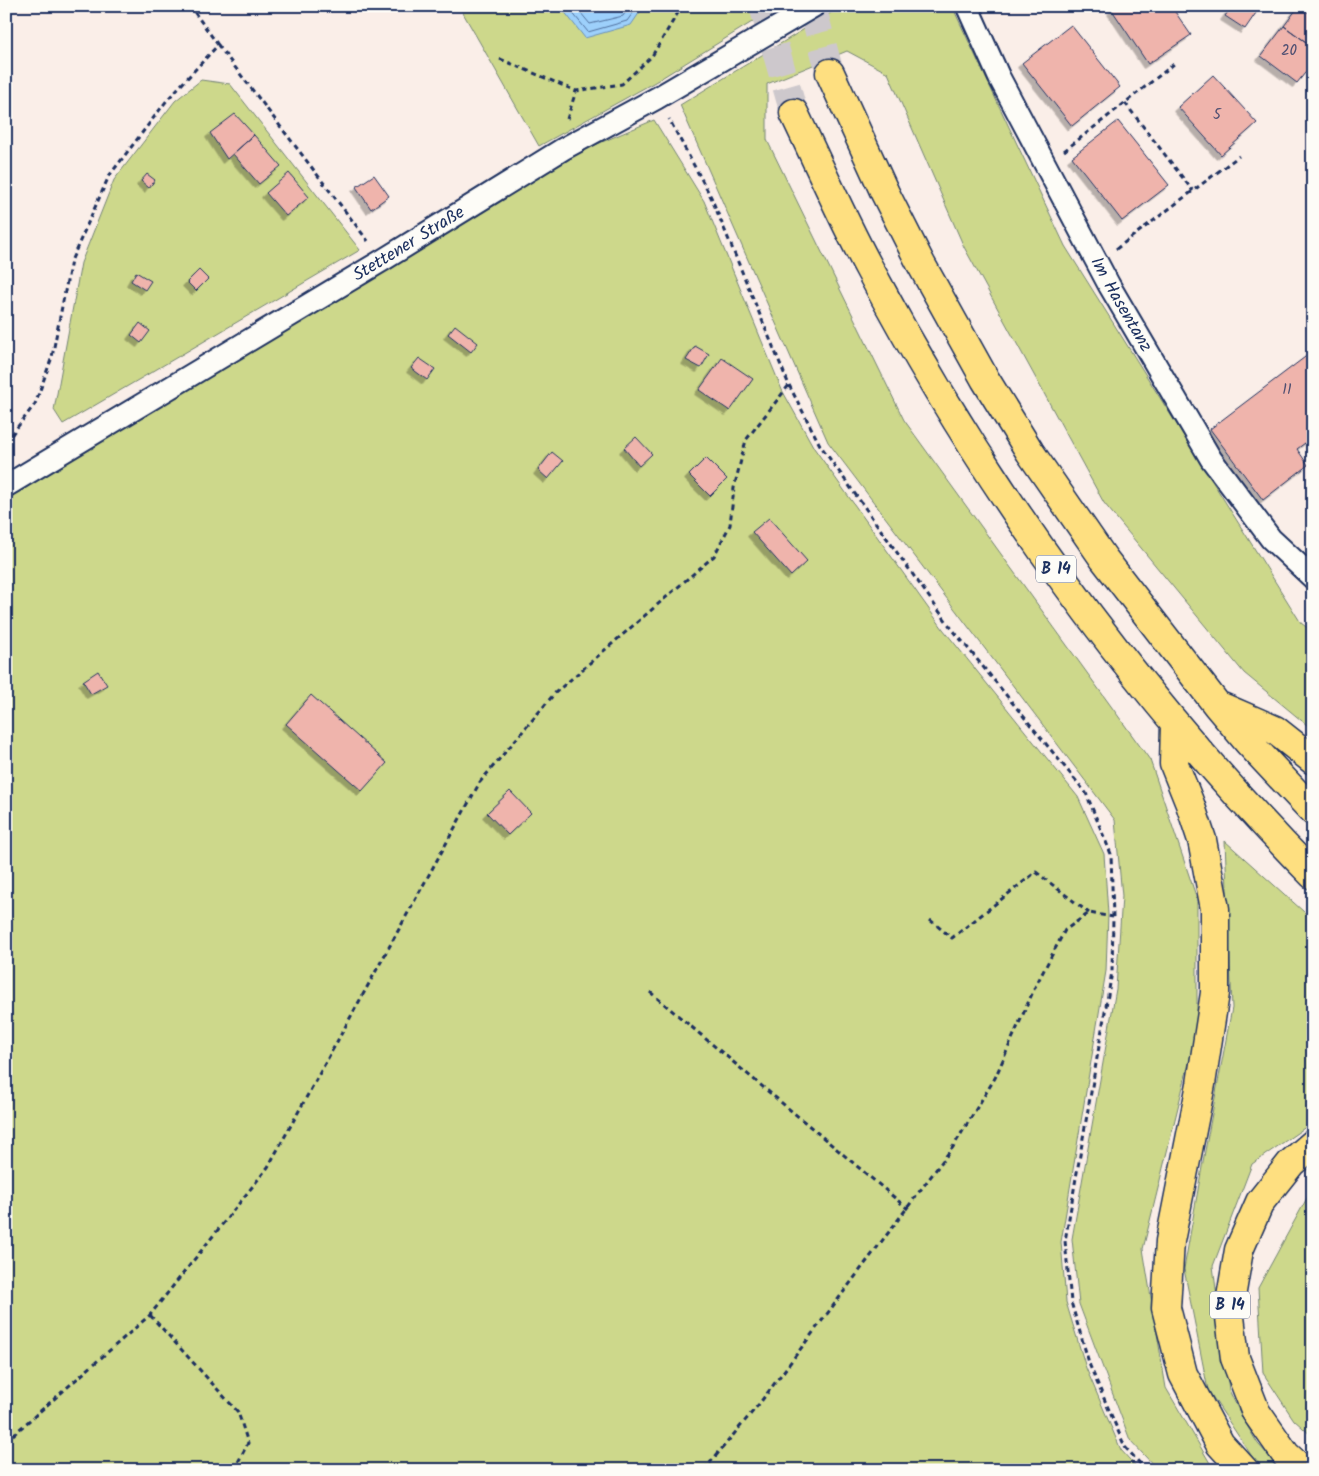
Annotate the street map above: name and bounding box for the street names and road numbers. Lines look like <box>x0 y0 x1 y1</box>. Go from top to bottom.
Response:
street label: Stettener Straße <box>347 198 471 289</box>
street label: Im Hasentanz <box>1082 252 1160 358</box>
road number: B 14 <box>1036 556 1076 582</box>
road number: B 14 <box>1210 1292 1250 1318</box>

